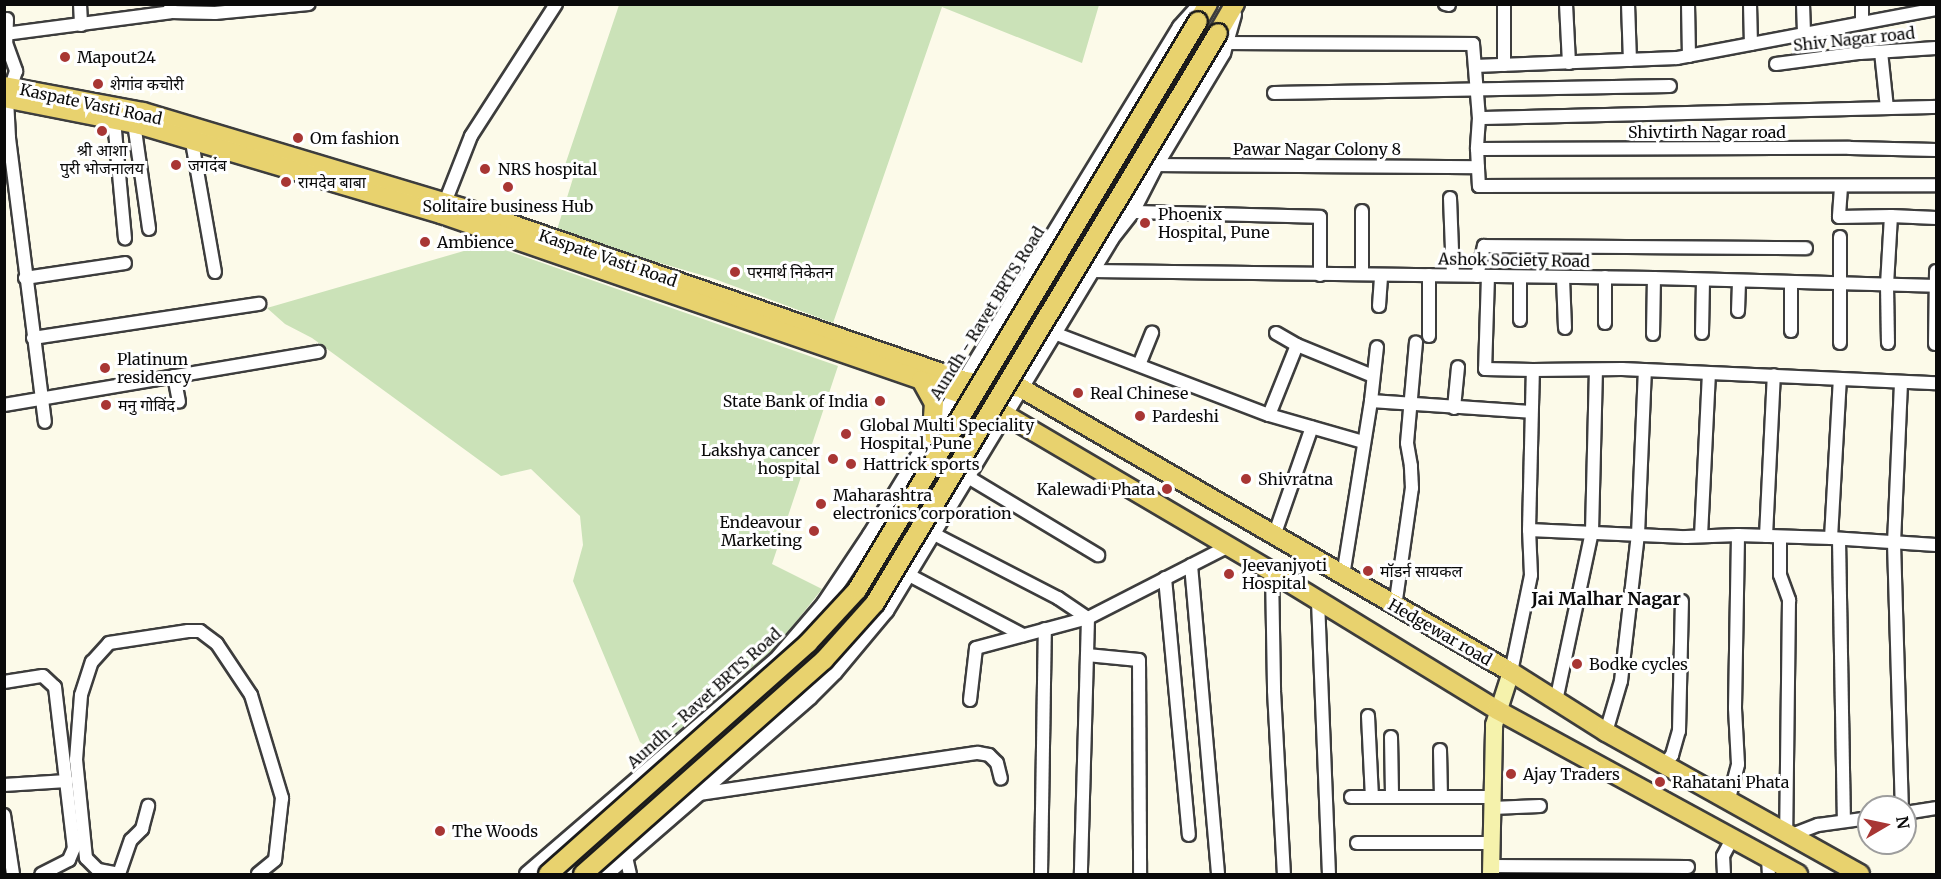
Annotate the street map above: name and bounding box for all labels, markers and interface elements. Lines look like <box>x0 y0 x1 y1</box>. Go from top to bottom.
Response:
street label: Shiv Nagar road <box>1792 23 1916 55</box>
place label: Mapout24 <box>77 47 156 67</box>
marker: Mapout24 <box>58 50 72 64</box>
place label: शेगांव कचोरी <box>110 74 184 94</box>
marker: शेगांव कचोरी <box>91 77 105 91</box>
street label: Kaspate Vasti Road <box>18 80 164 128</box>
street label: Shivtirth Nagar road <box>1628 122 1786 142</box>
marker: श्री आशा पुरी भोजनालय <box>95 124 109 138</box>
place label: Om fashion <box>310 128 399 148</box>
marker: Om fashion <box>291 131 305 145</box>
street label: Pawar Nagar Colony 8 <box>1233 139 1401 159</box>
place label: श्री आशा पुरी भोजनालय <box>60 140 144 178</box>
place label: जगदंब <box>188 155 227 175</box>
marker: जगदंब <box>169 158 183 172</box>
place label: NRS hospital <box>498 159 597 179</box>
marker: NRS hospital <box>476 160 494 178</box>
place label: रामदेव बाबा <box>298 172 366 192</box>
marker: रामदेव बाबा <box>279 175 293 189</box>
marker: Solitaire business Hub <box>501 180 515 194</box>
place label: Solitaire business Hub <box>423 196 593 216</box>
place label: Phoenix Hospital, Pune <box>1158 204 1270 242</box>
marker: Phoenix Hospital, Pune <box>1136 214 1154 232</box>
street label: Aundh - Ravet BRTS Road <box>926 223 1048 403</box>
street label: Kaspate Vasti Road <box>536 225 680 291</box>
place label: Ambience <box>437 232 514 252</box>
marker: Ambience <box>418 235 432 249</box>
street label: Ashok Society Road <box>1438 249 1590 271</box>
place label: परमार्थ निकेतन <box>747 262 834 282</box>
marker: परमार्थ निकेतन <box>728 265 742 279</box>
place label: Platinum residency <box>117 349 191 387</box>
marker: Platinum residency <box>98 361 112 375</box>
place label: Real Chinese <box>1090 383 1188 403</box>
marker: Real Chinese <box>1071 386 1085 400</box>
place label: State Bank of India <box>723 391 868 411</box>
marker: State Bank of India <box>873 394 887 408</box>
place label: मनु गोविंद <box>118 395 175 415</box>
marker: मनु गोविंद <box>99 398 113 412</box>
place label: Pardeshi <box>1152 406 1219 426</box>
marker: Pardeshi <box>1133 409 1147 423</box>
place label: Global Multi Speciality Hospital, Pune <box>860 415 1034 453</box>
marker: Global Multi Speciality Hospital, Pune <box>837 425 855 443</box>
place label: Lakshya cancer hospital <box>701 440 820 478</box>
marker: Lakshya cancer hospital <box>824 450 842 468</box>
place label: Hattrick sports <box>863 454 980 474</box>
marker: Hattrick sports <box>844 457 858 471</box>
place label: Shivratna <box>1258 469 1333 489</box>
marker: Shivratna <box>1239 472 1253 486</box>
place label: Kalewadi Phata <box>1037 479 1155 499</box>
marker: Kalewadi Phata <box>1160 482 1174 496</box>
place label: Maharashtra electronics corporation <box>833 485 1012 523</box>
marker: Maharashtra electronics corporation <box>814 497 828 511</box>
place label: Endeavour Marketing <box>719 512 802 550</box>
marker: Endeavour Marketing <box>807 524 821 538</box>
place label: Jeevanjyoti Hospital <box>1242 555 1327 593</box>
place label: मॉडर्न सायकल <box>1380 561 1462 581</box>
marker: मॉडर्न सायकल <box>1361 564 1375 578</box>
marker: Jeevanjyoti Hospital <box>1220 565 1238 583</box>
district label: Jai Malhar Nagar <box>1531 588 1681 610</box>
street label: Hedgewar road <box>1385 595 1495 669</box>
street label: Aundh - Ravet BRTS Road <box>623 624 785 772</box>
place label: Bodke cycles <box>1589 654 1688 674</box>
marker: Bodke cycles <box>1570 657 1584 671</box>
place label: Ajay Traders <box>1523 764 1620 784</box>
marker: Ajay Traders <box>1504 767 1518 781</box>
place label: Rahatani Phata <box>1672 772 1789 792</box>
marker: Rahatani Phata <box>1653 775 1667 789</box>
north arrow <box>1857 795 1917 855</box>
text: N <box>1892 815 1914 830</box>
place label: The Woods <box>452 821 538 841</box>
marker: The Woods <box>433 824 447 838</box>

